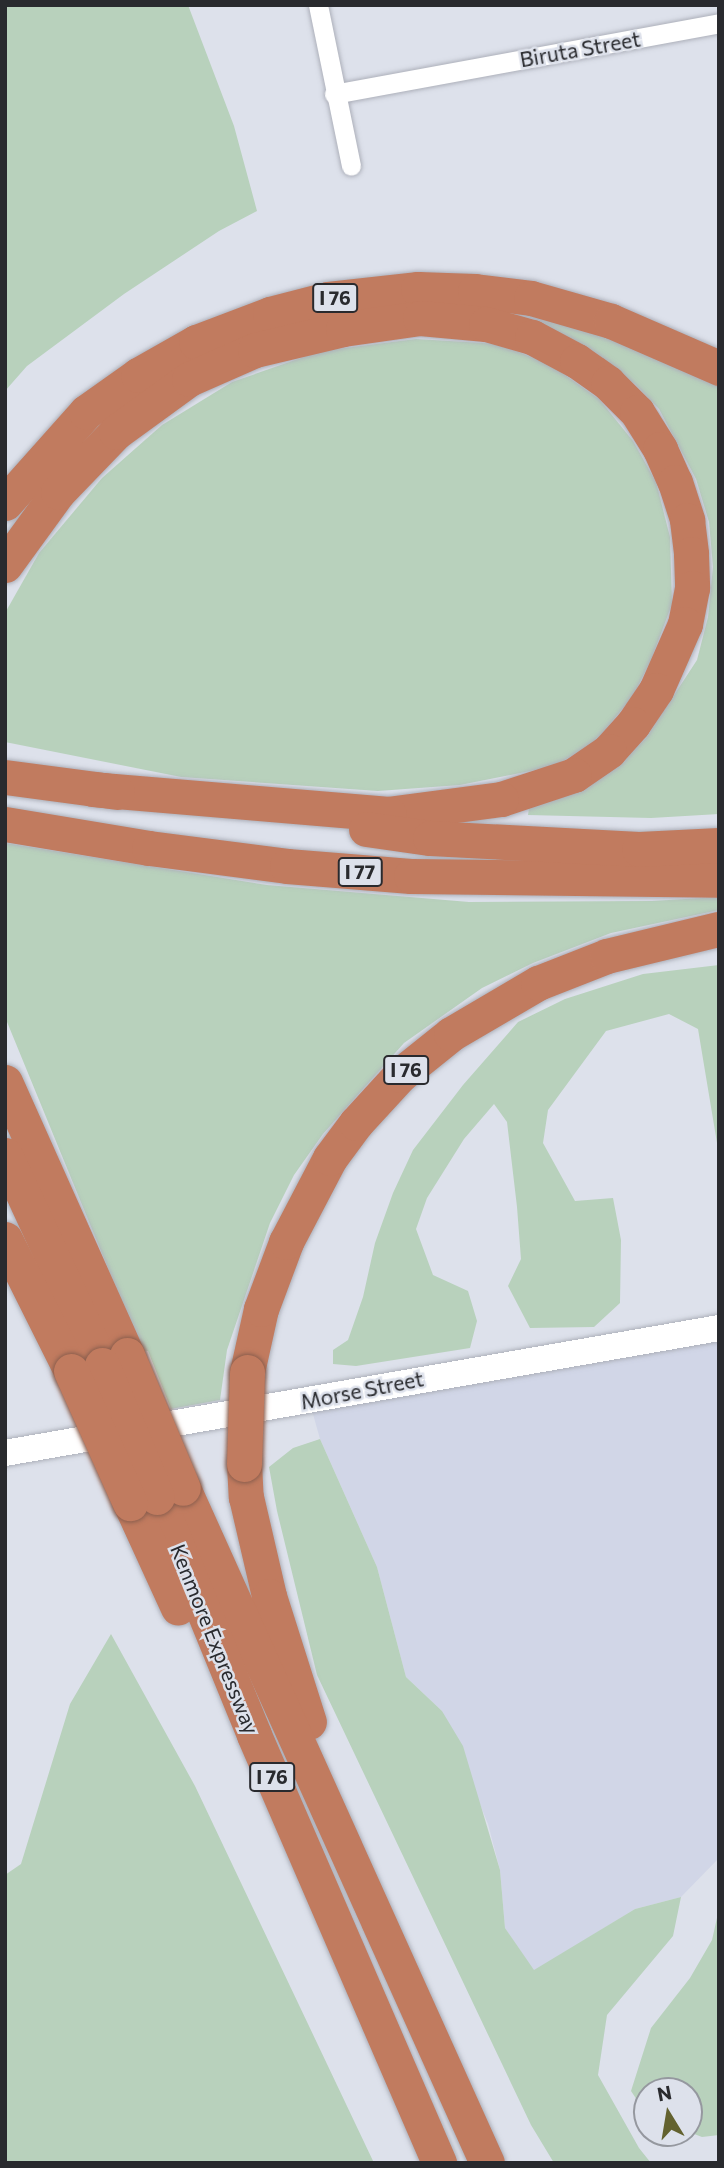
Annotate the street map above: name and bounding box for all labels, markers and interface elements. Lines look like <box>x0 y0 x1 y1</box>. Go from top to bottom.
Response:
street label: Biruta Street <box>518 26 642 72</box>
road number: I 76 <box>310 282 360 314</box>
road number: I 77 <box>337 856 383 888</box>
road number: I 76 <box>382 1054 430 1086</box>
street label: Morse Street <box>298 1366 426 1414</box>
street label: Kenmore Expressway <box>165 1540 265 1738</box>
road number: I 76 <box>247 1762 296 1792</box>
north arrow <box>633 2077 703 2147</box>
text: N <box>655 2080 673 2106</box>

